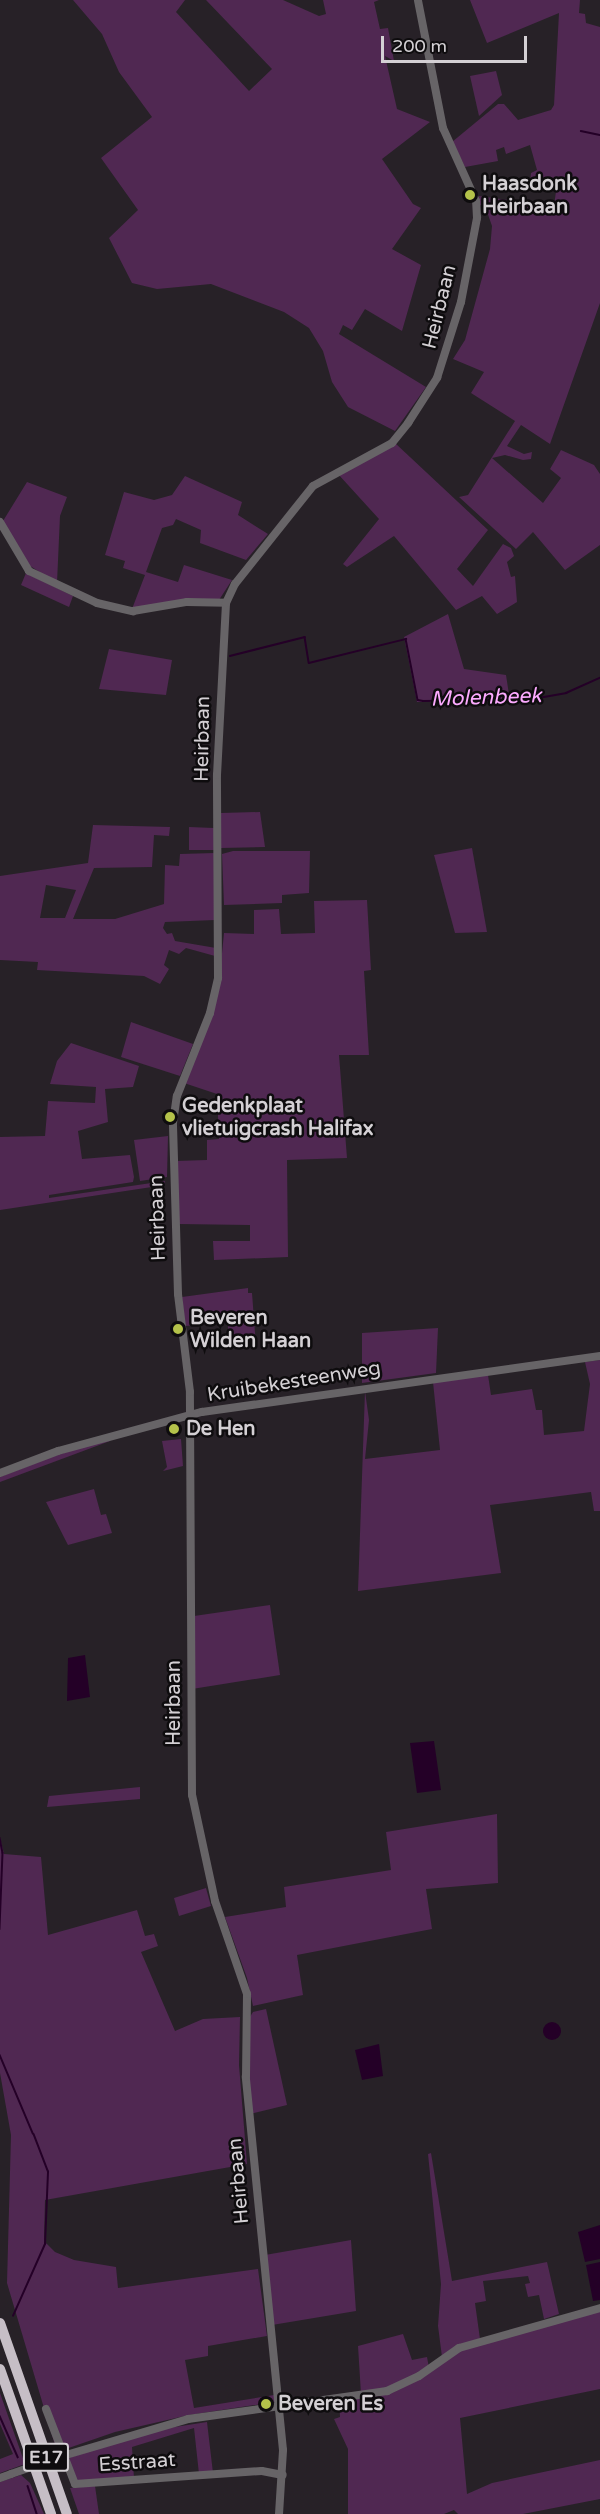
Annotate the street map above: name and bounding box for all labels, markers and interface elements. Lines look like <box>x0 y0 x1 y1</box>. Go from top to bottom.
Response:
scale bar <box>384 24 530 62</box>
text: 200 m <box>392 35 447 57</box>
place label: Haasdonk Heirbaan <box>482 172 577 219</box>
marker: Haasdonk Heirbaan <box>463 188 477 202</box>
street label: Heirbaan <box>418 262 462 352</box>
water label: Molenbeek <box>430 683 542 713</box>
street label: Heirbaan <box>190 696 216 782</box>
place label: Gedenkplaat vlietuigcrash Halifax <box>182 1094 374 1141</box>
marker: Gedenkplaat vlietuigcrash Halifax <box>163 1110 177 1124</box>
street label: Heirbaan <box>145 1175 171 1261</box>
place label: Beveren Wilden Haan <box>190 1306 311 1353</box>
marker: Beveren Wilden Haan <box>171 1322 185 1336</box>
street label: Kruibekesteenweg <box>205 1356 383 1408</box>
place label: De Hen <box>186 1417 255 1441</box>
marker: De Hen <box>167 1422 181 1436</box>
street label: Heirbaan <box>162 1660 186 1746</box>
street label: Heirbaan <box>223 2137 255 2225</box>
place label: Beveren Es <box>278 2392 383 2416</box>
marker: Beveren Es <box>259 2397 273 2411</box>
road number: E17 <box>22 2442 70 2472</box>
street label: Esstraat <box>98 2448 176 2478</box>

